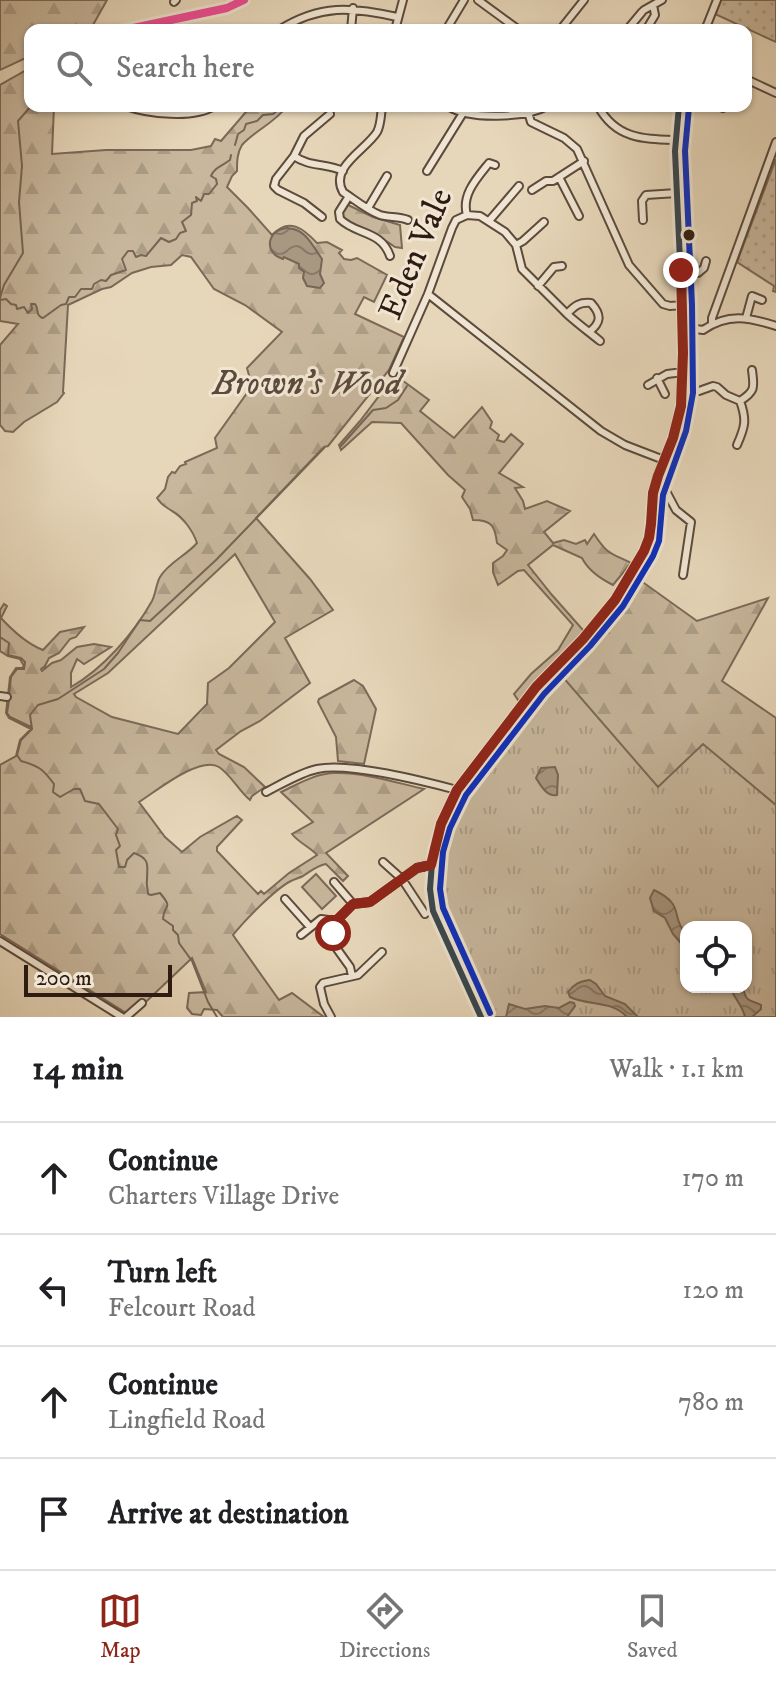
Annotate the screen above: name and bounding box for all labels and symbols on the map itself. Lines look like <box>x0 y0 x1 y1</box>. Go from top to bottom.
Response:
street label: Eden Vale <box>370 182 462 326</box>
unlabelled marker <box>681 227 697 243</box>
route end <box>663 252 699 288</box>
park label: Brown's Wood <box>211 363 406 405</box>
route start <box>315 915 351 951</box>
scale bar <box>24 961 172 997</box>

